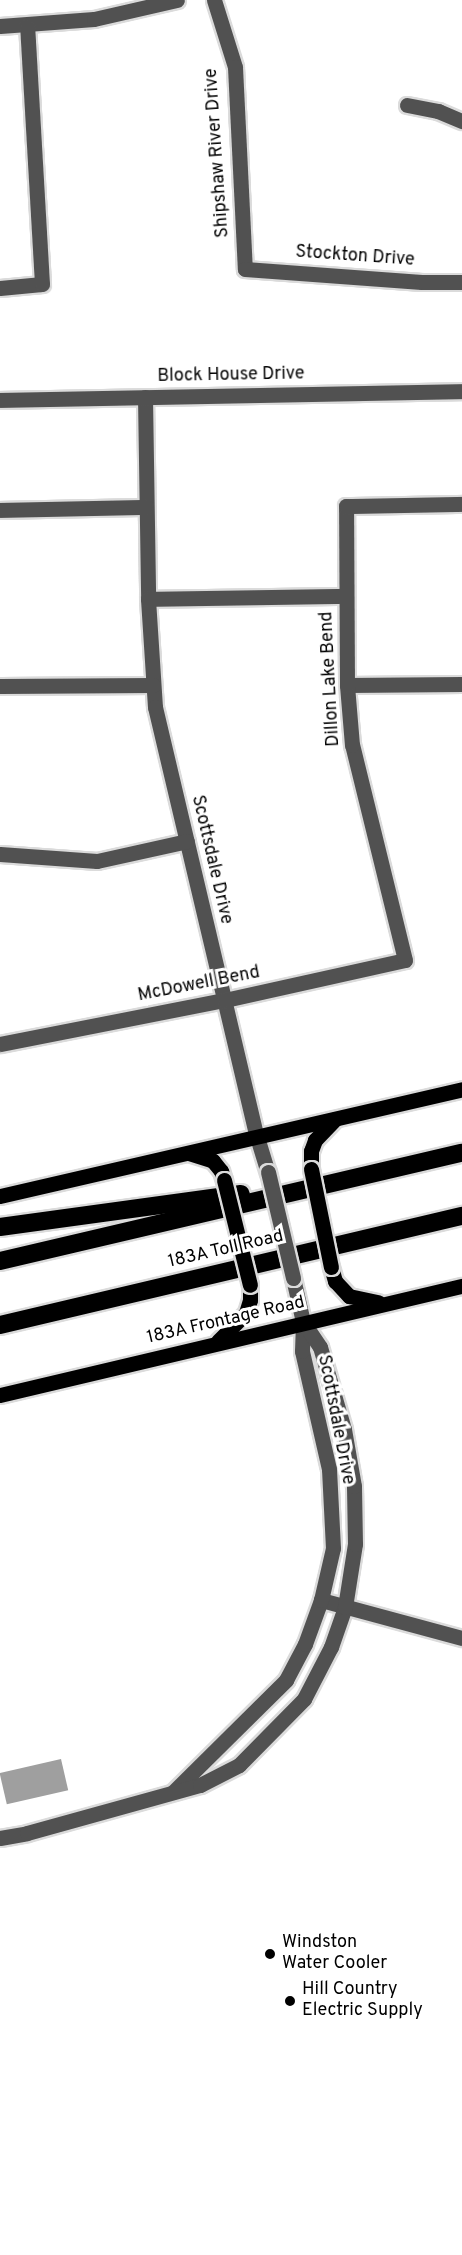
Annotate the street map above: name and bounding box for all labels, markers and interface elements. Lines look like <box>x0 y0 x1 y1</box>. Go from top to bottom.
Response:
street label: Shipshaw River Drive <box>201 67 235 239</box>
street label: Stockton Drive <box>295 242 415 272</box>
street label: Block House Drive <box>157 364 305 388</box>
street label: Dillon Lake Bend <box>317 611 345 747</box>
street label: Scottsdale Drive <box>186 793 236 927</box>
street label: McDowell Bend <box>136 963 262 1007</box>
street label: 183A Toll Road <box>166 1226 286 1274</box>
street label: 183A Frontage Road <box>145 1292 307 1350</box>
street label: Scottsdale Drive <box>312 1353 358 1487</box>
place label: Windston Water Cooler <box>282 1933 387 1976</box>
marker: Windston Water Cooler <box>263 1947 277 1961</box>
place label: Hill Country Electric Supply <box>302 1980 423 2022</box>
marker: Hill Country Electric Supply <box>283 1994 297 2008</box>

